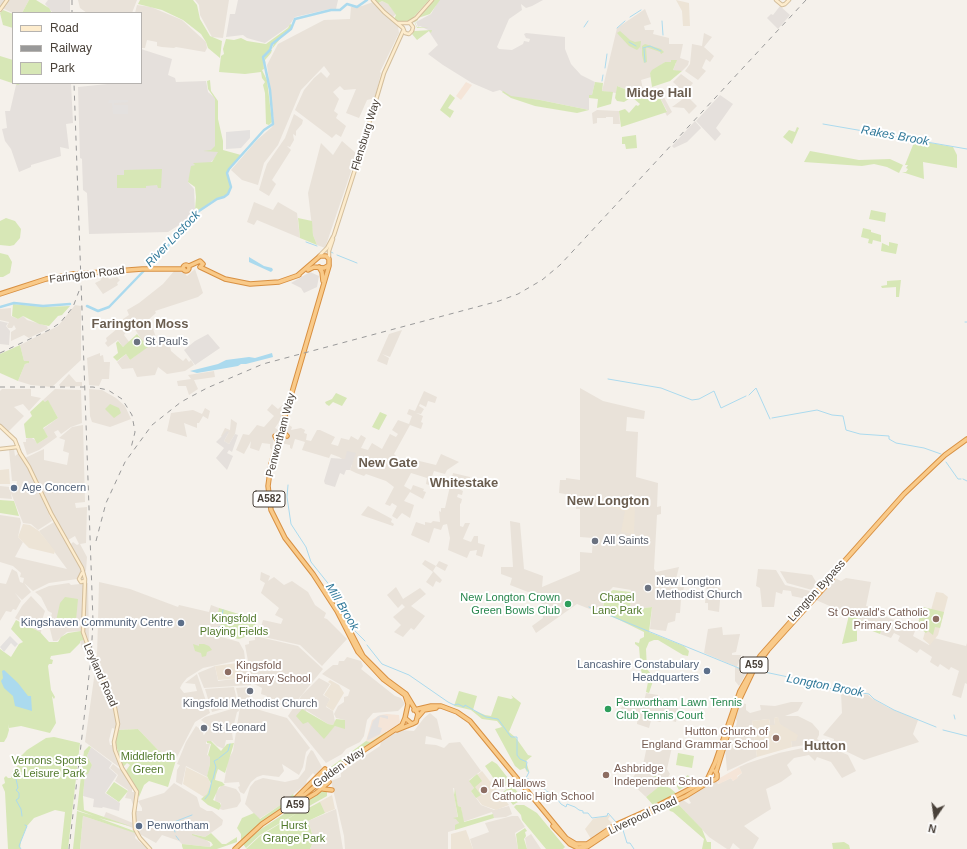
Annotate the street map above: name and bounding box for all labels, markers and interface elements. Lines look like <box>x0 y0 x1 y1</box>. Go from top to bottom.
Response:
legend <box>12 12 142 84</box>
text: Road <box>50 21 79 35</box>
text: Railway <box>50 41 92 55</box>
text: Park <box>50 61 75 75</box>
district label: Midge Hall <box>626 85 692 101</box>
street label: Flensburg Way <box>349 98 383 172</box>
water label: Rakes Brook <box>860 123 930 149</box>
water label: River Lostock <box>143 208 203 270</box>
street label: Farington Road <box>49 264 125 286</box>
district label: Farington Moss <box>92 316 188 332</box>
place label: St Paul's <box>145 335 188 349</box>
marker: St Paul's <box>132 337 142 347</box>
street label: Penwortham Way <box>263 392 299 478</box>
district label: New Gate <box>358 455 418 471</box>
district label: Whitestake <box>430 475 498 491</box>
place label: Age Concern <box>22 481 86 495</box>
marker: Age Concern <box>9 483 19 493</box>
road number: A582 <box>253 491 285 507</box>
district label: New Longton <box>567 493 649 509</box>
place label: All Saints <box>603 534 649 548</box>
marker: All Saints <box>590 536 600 546</box>
street label: Longton Bypass <box>786 557 848 625</box>
place label: New Longton Methodist Church <box>656 575 742 601</box>
water label: Mill Brook <box>322 581 362 633</box>
marker: New Longton Methodist Church <box>643 583 653 593</box>
place label: New Longton Crown Green Bowls Club <box>460 591 560 617</box>
park label: Chapel Lane Park <box>592 591 642 617</box>
marker: New Longton Crown Green Bowls Club <box>563 599 573 609</box>
place label: St Oswald's Catholic Primary School <box>827 606 928 632</box>
park label: Kingsfold Playing Fields <box>200 612 268 638</box>
marker: St Oswald's Catholic Primary School <box>931 614 941 624</box>
place label: Kingshaven Community Centre <box>21 616 173 630</box>
marker: Kingshaven Community Centre <box>176 618 186 628</box>
street label: Leyland Road <box>80 641 120 709</box>
road number: A59 <box>740 657 768 673</box>
place label: Lancashire Constabulary Headquarters <box>577 658 699 684</box>
place label: Kingsfold Primary School <box>236 659 311 685</box>
marker: Lancashire Constabulary Headquarters <box>702 666 712 676</box>
marker: Kingsfold Primary School <box>223 667 233 677</box>
water label: Longton Brook <box>785 671 865 701</box>
marker: Kingsfold Methodist Church <box>245 686 255 696</box>
place label: Penwortham Lawn Tennis Club Tennis Court <box>616 696 742 722</box>
place label: Kingsfold Methodist Church <box>183 697 317 711</box>
marker: Penwortham Lawn Tennis Club Tennis Court <box>603 704 613 714</box>
place label: St Leonard <box>212 721 266 735</box>
marker: St Leonard <box>199 723 209 733</box>
place label: Hutton Church of England Grammar School <box>641 725 768 751</box>
marker: Hutton Church of England Grammar School <box>771 733 781 743</box>
district label: Hutton <box>804 738 846 754</box>
street label: Golden Way <box>311 745 367 791</box>
park label: Middleforth Green <box>121 750 175 776</box>
park label: Vernons Sports & Leisure Park <box>11 754 87 780</box>
place label: Ashbridge Independent School <box>614 762 712 788</box>
marker: Ashbridge Independent School <box>601 770 611 780</box>
place label: All Hallows Catholic High School <box>492 777 594 803</box>
marker: All Hallows Catholic High School <box>479 785 489 795</box>
street label: Liverpool Road <box>607 794 679 838</box>
road number: A59 <box>281 797 309 813</box>
north arrow <box>915 797 955 837</box>
place label: Penwortham <box>147 819 209 833</box>
park label: Hurst Grange Park <box>263 819 325 845</box>
marker: Penwortham <box>134 821 144 831</box>
text: N <box>927 822 938 835</box>

